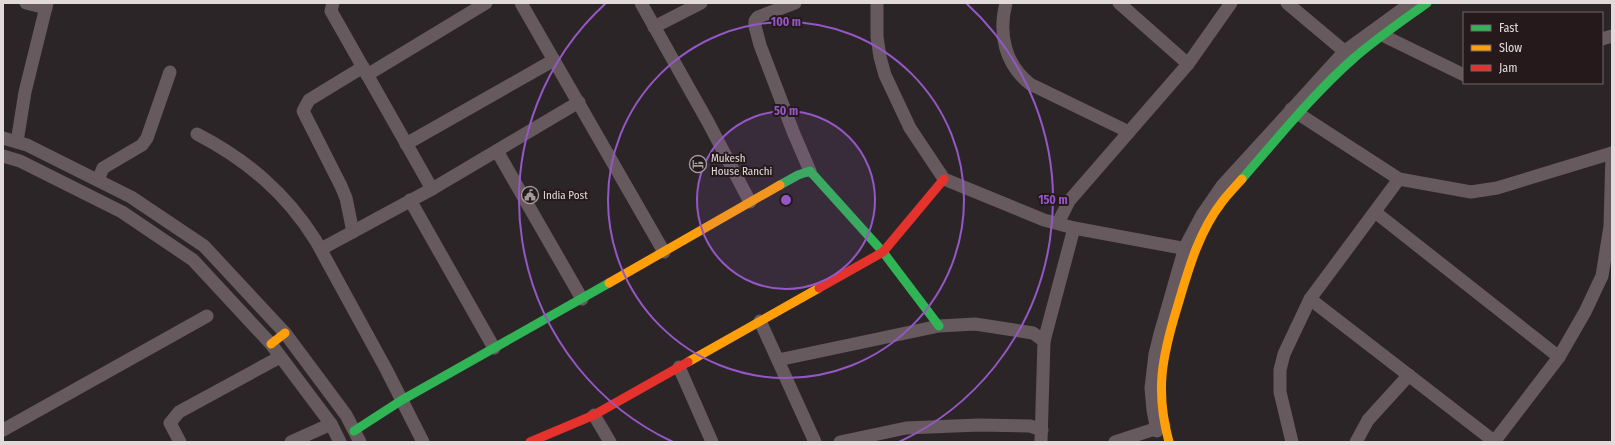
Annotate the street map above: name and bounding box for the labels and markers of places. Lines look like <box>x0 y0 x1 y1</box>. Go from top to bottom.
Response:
place label: Mukesh House Ranchi <box>711 152 772 178</box>
hotel icon: Mukesh House Ranchi <box>688 154 708 174</box>
public building icon: India Post <box>520 185 540 205</box>
place label: India Post <box>543 189 588 202</box>
centre of rings <box>779 193 793 207</box>

